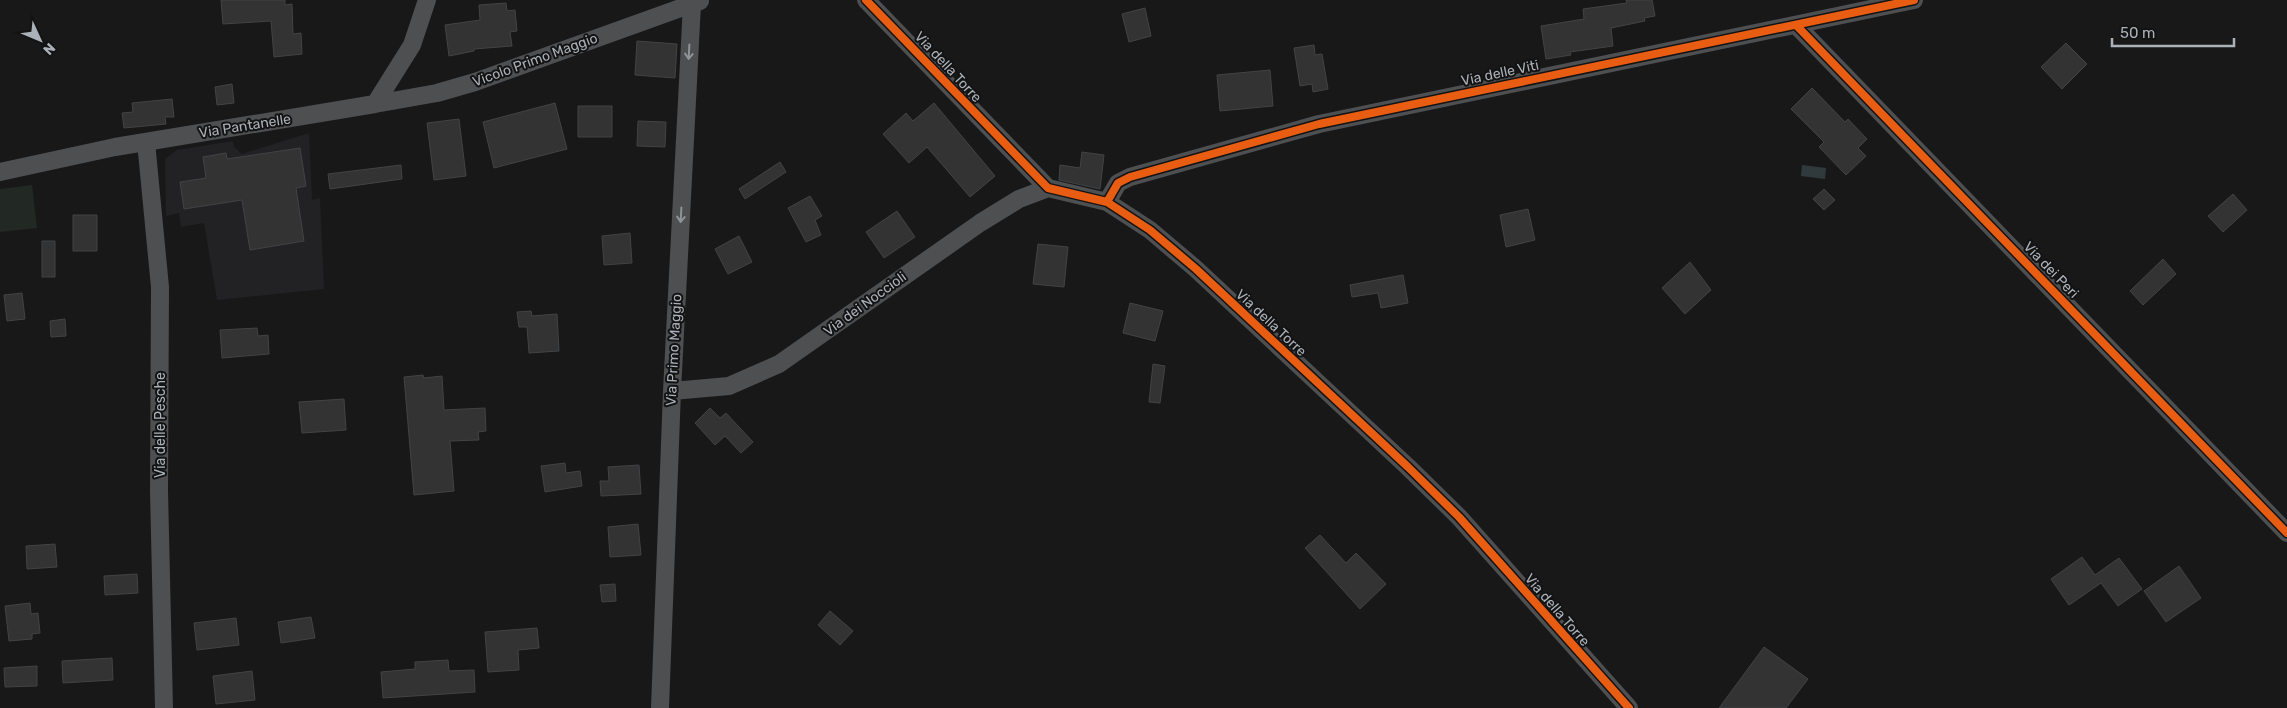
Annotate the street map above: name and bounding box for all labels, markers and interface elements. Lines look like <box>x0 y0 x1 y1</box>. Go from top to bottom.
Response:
north arrow <box>15 15 65 65</box>
scale bar <box>2112 15 2234 47</box>
text: 50 m <box>2120 24 2155 42</box>
street label: Via della Torre <box>911 28 985 106</box>
street label: Vicolo Primo Maggio <box>470 29 600 91</box>
text: N <box>39 39 59 58</box>
one-way arrow <box>685 44 694 60</box>
street label: Via delle Viti <box>1460 56 1540 90</box>
street label: Via Pantanelle <box>198 110 292 142</box>
one-way arrow <box>677 206 686 222</box>
street label: Via dei Peri <box>2020 238 2082 302</box>
street label: Via dei Noccioli <box>820 268 910 340</box>
street label: Via della Torre <box>1232 286 1310 360</box>
street label: Via Primo Maggio <box>663 293 685 407</box>
street label: Via delle Pesche <box>152 372 169 478</box>
street label: Via della Torre <box>1521 570 1593 650</box>

